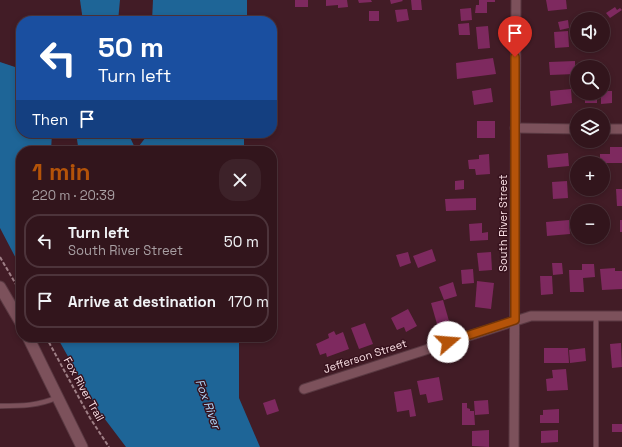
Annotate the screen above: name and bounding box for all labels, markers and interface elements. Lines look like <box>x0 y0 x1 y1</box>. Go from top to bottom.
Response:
map controls <box>570 12 610 244</box>
button: sound <box>570 12 610 52</box>
pin <box>498 16 532 57</box>
icon: arrive <box>504 22 526 44</box>
text: 50 m <box>98 29 164 65</box>
icon: left <box>32 32 84 84</box>
button: search <box>570 60 610 100</box>
text: Turn left <box>98 64 171 87</box>
icon: arrive <box>76 108 98 130</box>
button: layers <box>570 108 610 148</box>
text: Then <box>32 110 68 129</box>
text: 1 min <box>32 156 91 187</box>
button: + <box>570 156 610 196</box>
button: close <box>219 159 261 201</box>
street label: South River Street <box>496 174 510 272</box>
text: 220 m · 20:39 <box>32 187 115 204</box>
button: − <box>570 204 610 244</box>
text: Turn left <box>68 223 130 242</box>
icon: left <box>34 230 56 252</box>
text: 50 m <box>224 232 259 251</box>
text: South River Street <box>68 242 183 259</box>
icon: arrive <box>34 290 56 312</box>
text: Arrive at destination <box>68 292 216 311</box>
text: 170 m <box>228 292 269 311</box>
position arrow <box>427 321 469 363</box>
street label: Jefferson Street <box>321 336 409 376</box>
street label: Fox River Trail <box>61 354 107 424</box>
water label: Fox River <box>192 377 225 433</box>

